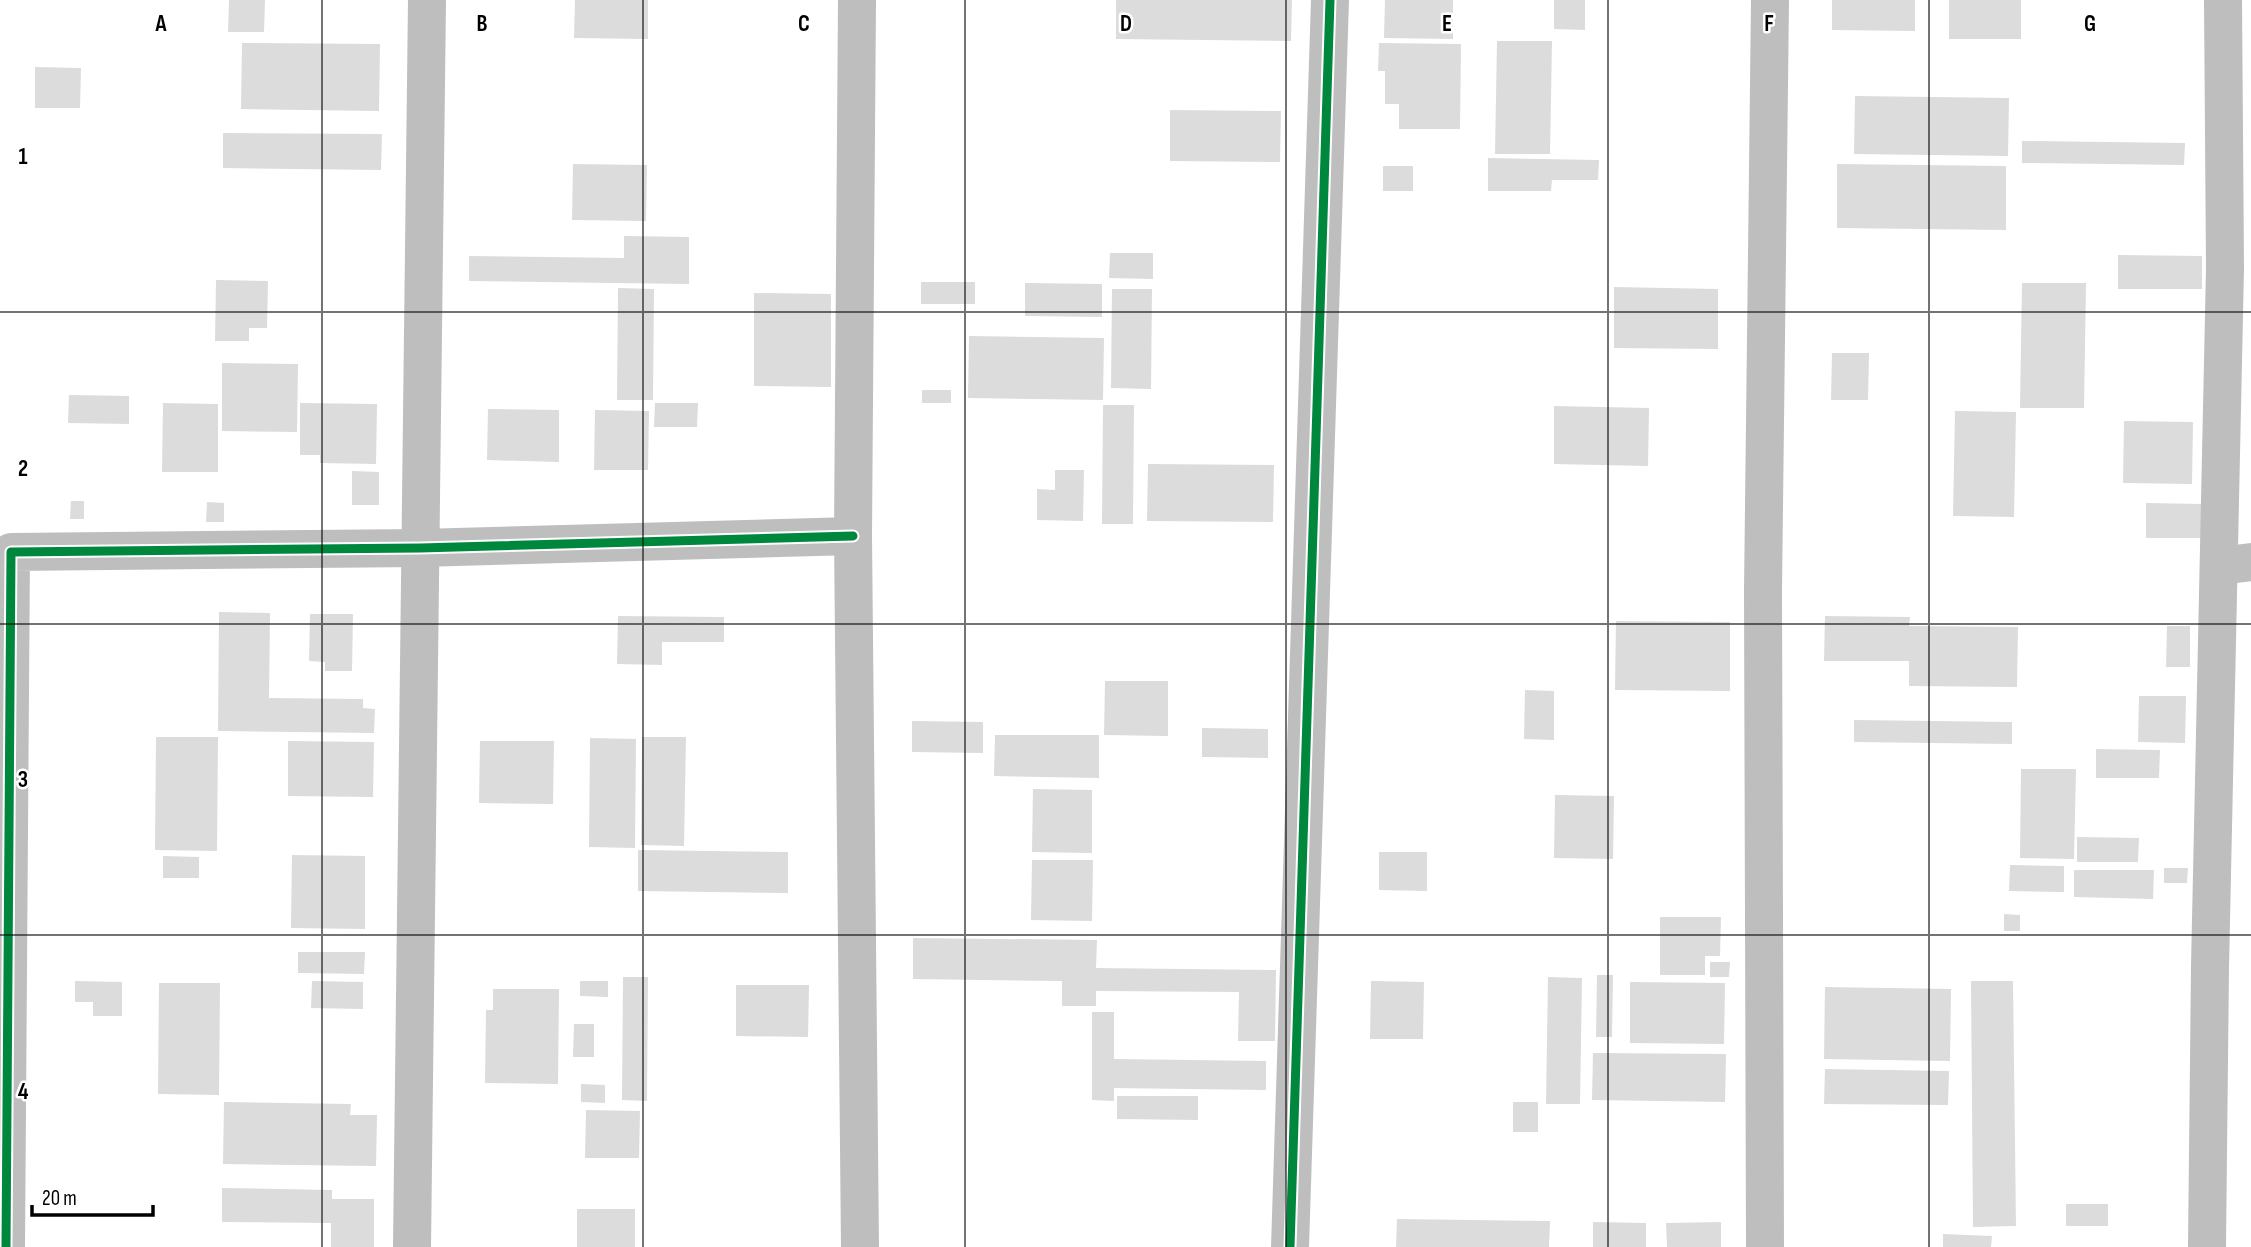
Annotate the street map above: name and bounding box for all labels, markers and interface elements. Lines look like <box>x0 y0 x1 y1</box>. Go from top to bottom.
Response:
text: A <box>155 10 168 38</box>
text: B <box>477 10 488 38</box>
text: C <box>798 10 810 38</box>
text: D <box>1120 10 1132 38</box>
text: E <box>1442 10 1452 38</box>
text: F <box>1764 10 1774 38</box>
text: G <box>2084 10 2096 38</box>
text: 1 <box>18 143 28 171</box>
text: 2 <box>18 455 28 483</box>
text: 3 <box>18 766 28 794</box>
text: 4 <box>18 1078 29 1106</box>
scale bar <box>32 1174 152 1218</box>
text: 20 m <box>42 1186 77 1211</box>

